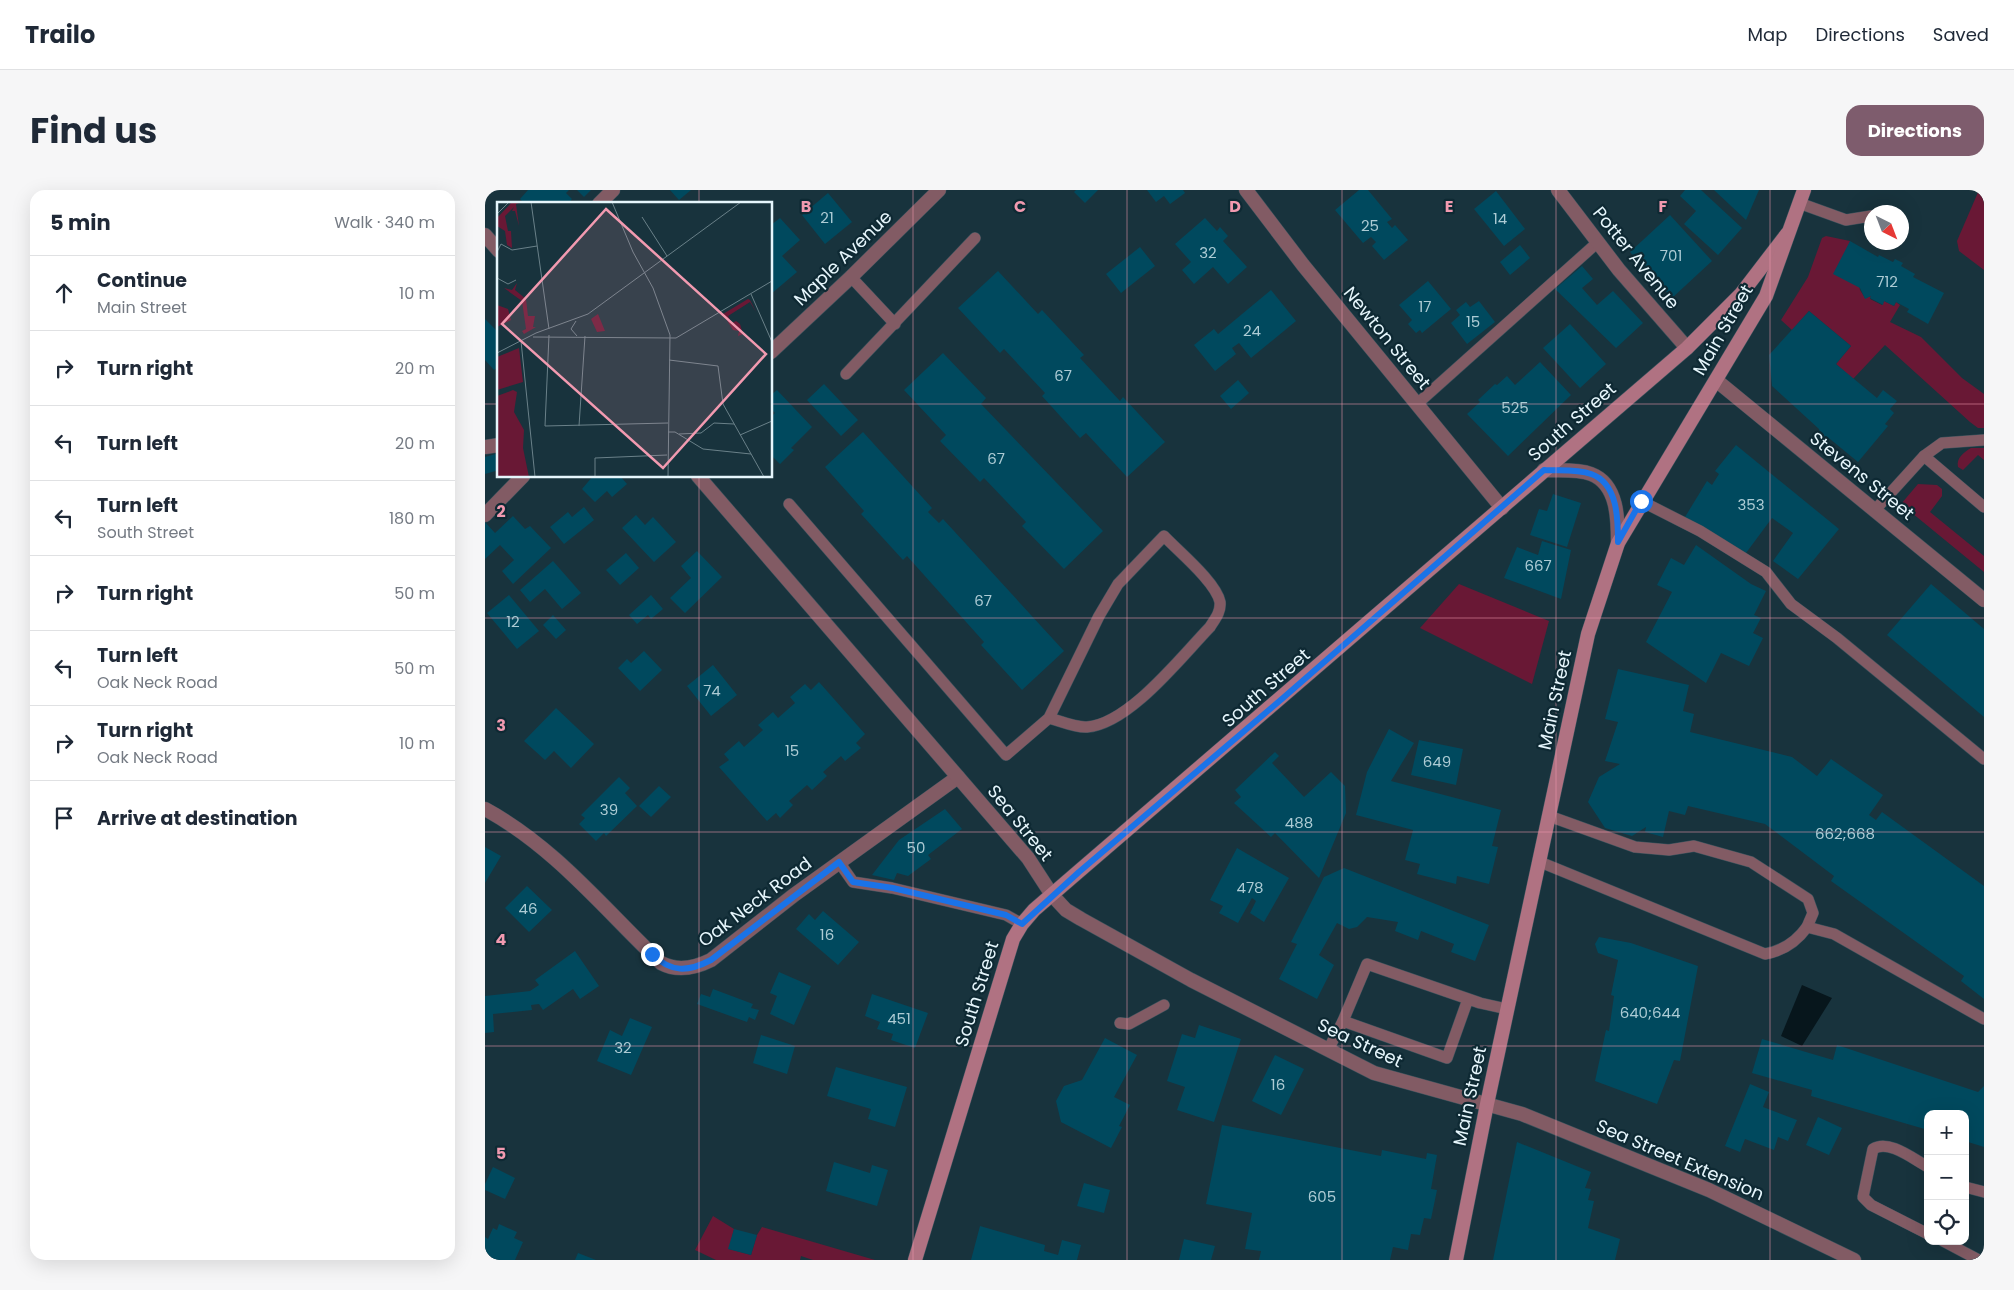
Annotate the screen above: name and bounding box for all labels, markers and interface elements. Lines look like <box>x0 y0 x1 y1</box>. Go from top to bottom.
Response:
text: Trailo <box>25 18 95 51</box>
text: Map <box>1748 22 1787 47</box>
text: Directions <box>1815 22 1905 47</box>
text: Saved <box>1933 22 1989 47</box>
button: Directions <box>1846 105 1984 156</box>
text: Find us <box>30 106 157 155</box>
text: B <box>801 195 811 218</box>
text: C <box>1014 195 1026 218</box>
text: D <box>1229 195 1241 218</box>
text: E <box>1445 195 1453 218</box>
text: F <box>1659 195 1668 218</box>
street label: Potter Avenue <box>1587 201 1686 314</box>
inset map <box>497 202 773 478</box>
street label: Maple Avenue <box>788 204 897 311</box>
north arrow <box>1864 205 1909 250</box>
house number: 21 <box>820 207 834 228</box>
text: 5 min <box>50 208 111 237</box>
house number: 14 <box>1493 208 1507 229</box>
text: Walk · 340 m <box>334 211 435 234</box>
house number: 25 <box>1361 215 1379 236</box>
house number: 32 <box>1199 242 1217 263</box>
house number: 701 <box>1660 245 1682 266</box>
text: Continue <box>97 267 187 294</box>
house number: 712 <box>1876 271 1898 292</box>
icon: ahead <box>50 279 78 307</box>
street label: Main Street <box>1686 280 1759 380</box>
street label: Newton Street <box>1338 281 1437 394</box>
text: 10 m <box>399 282 435 305</box>
text: Main Street <box>97 296 187 319</box>
house number: 17 <box>1419 296 1432 317</box>
house number: 15 <box>1466 311 1480 332</box>
house number: 24 <box>1243 320 1261 341</box>
icon: right <box>50 354 78 382</box>
text: Turn right <box>97 355 193 382</box>
text: 20 m <box>395 357 435 380</box>
house number: 67 <box>1054 365 1072 386</box>
street label: South Street <box>1522 376 1621 467</box>
house number: 525 <box>1501 397 1529 418</box>
street label: Stevens Street <box>1805 426 1920 526</box>
icon: left <box>50 429 78 457</box>
text: Turn left <box>97 430 178 457</box>
text: 20 m <box>395 432 435 455</box>
house number: 67 <box>987 448 1005 469</box>
route start <box>1630 490 1653 513</box>
text: Turn left <box>97 492 178 519</box>
house number: 353 <box>1737 494 1765 515</box>
text: 2 <box>496 500 506 523</box>
icon: left <box>50 504 78 532</box>
text: 180 m <box>389 507 435 530</box>
text: South Street <box>97 521 194 544</box>
house number: 667 <box>1524 555 1552 576</box>
icon: right <box>50 579 78 607</box>
text: Turn right <box>97 580 193 607</box>
text: 50 m <box>394 582 435 605</box>
house number: 67 <box>974 590 992 611</box>
house number: 12 <box>506 611 520 632</box>
text: Turn left <box>97 642 178 669</box>
street label: South Street <box>1216 642 1315 733</box>
street label: Main Street <box>1532 648 1577 752</box>
icon: left <box>50 654 78 682</box>
text: 50 m <box>394 657 435 680</box>
text: Oak Neck Road <box>97 671 218 694</box>
house number: 74 <box>703 680 721 701</box>
text: 3 <box>496 714 506 737</box>
text: Turn right <box>97 717 193 744</box>
icon: right <box>50 729 78 757</box>
text: 10 m <box>399 732 435 755</box>
house number: 15 <box>785 740 799 761</box>
text: Oak Neck Road <box>97 746 218 769</box>
house number: 649 <box>1423 751 1451 772</box>
street label: Sea Street <box>982 779 1059 866</box>
house number: 39 <box>600 799 618 820</box>
icon: arrive <box>50 804 78 832</box>
text: Arrive at destination <box>97 805 298 832</box>
house number: 488 <box>1285 812 1313 833</box>
house number: 662;668 <box>1815 823 1875 844</box>
house number: 50 <box>907 837 925 858</box>
street label: Oak Neck Road <box>693 851 817 953</box>
house number: 478 <box>1236 877 1264 898</box>
house number: 46 <box>519 898 537 919</box>
house number: 16 <box>820 924 834 945</box>
text: 4 <box>496 928 507 951</box>
street label: South Street <box>949 938 1004 1050</box>
route end <box>641 943 664 966</box>
house number: 640;644 <box>1620 1002 1680 1023</box>
house number: 451 <box>887 1008 911 1029</box>
street label: Sea Street <box>1314 1012 1407 1073</box>
house number: 32 <box>614 1037 632 1058</box>
street label: Main Street <box>1447 1044 1492 1148</box>
house number: 16 <box>1271 1074 1285 1095</box>
map controls <box>1924 1110 1969 1245</box>
button: + <box>1924 1110 1969 1155</box>
street label: Sea Street Extension <box>1592 1113 1768 1206</box>
text: 5 <box>496 1142 506 1165</box>
button: − <box>1924 1155 1969 1200</box>
house number: 605 <box>1308 1186 1336 1207</box>
button: locate <box>1924 1200 1969 1245</box>

